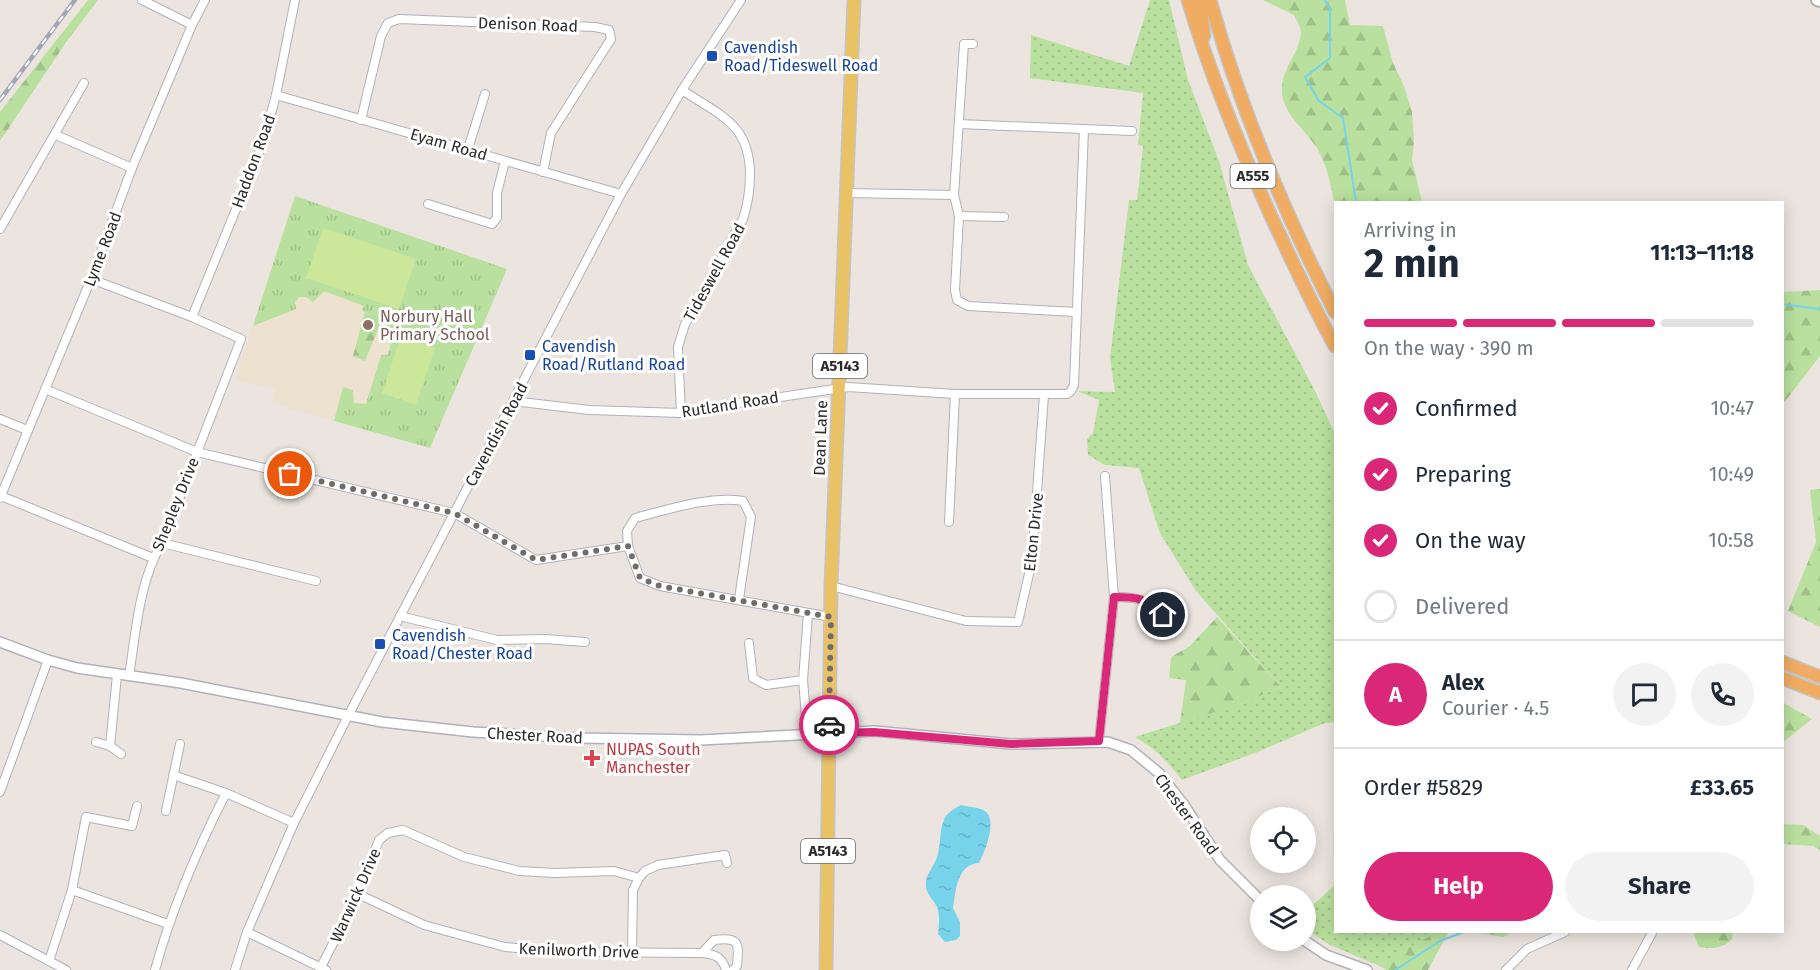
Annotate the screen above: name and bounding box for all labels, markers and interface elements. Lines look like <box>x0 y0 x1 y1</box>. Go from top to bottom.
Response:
street label: Denison Road <box>478 13 578 36</box>
place label: Cavendish Road/Tideswell Road <box>724 38 878 75</box>
marker: Cavendish Road/Tideswell Road <box>705 49 719 63</box>
street label: Haddon Road <box>228 112 279 211</box>
street label: Eyam Road <box>408 124 490 165</box>
road number: A555 <box>1230 164 1276 188</box>
street label: Lyme Road <box>80 209 125 289</box>
text: Arriving in <box>1364 218 1457 242</box>
street label: Tideswell Road <box>680 220 749 325</box>
text: 11:13–11:18 <box>1650 239 1754 266</box>
text: 2 min <box>1364 241 1460 287</box>
place label: Norbury Hall Primary School <box>380 307 490 344</box>
marker: Norbury Hall Primary School <box>361 318 375 332</box>
text: On the way · 390 m <box>1364 336 1534 360</box>
place label: Cavendish Road/Rutland Road <box>542 337 685 374</box>
marker: Cavendish Road/Rutland Road <box>523 348 537 362</box>
road number: A5143 <box>813 354 867 378</box>
street label: Cavendish Road <box>461 379 532 490</box>
street label: Rutland Road <box>680 387 780 422</box>
icon: check <box>1364 392 1397 425</box>
text: Confirmed <box>1415 395 1518 422</box>
text: 10:47 <box>1710 396 1754 420</box>
street label: Dean Lane <box>810 400 831 476</box>
pin <box>264 448 315 499</box>
street label: Shepley Drive <box>148 455 203 554</box>
icon: bag <box>273 457 306 490</box>
icon: check <box>1364 458 1397 491</box>
text: Preparing <box>1415 461 1511 488</box>
text: 10:49 <box>1709 462 1754 486</box>
street label: Elton Drive <box>1020 492 1047 572</box>
icon: check <box>1364 524 1397 557</box>
text: On the way <box>1415 527 1526 554</box>
text: 10:58 <box>1708 528 1754 552</box>
pin <box>1137 589 1188 640</box>
text: Delivered <box>1415 593 1510 620</box>
icon: home <box>1146 598 1179 631</box>
place label: Cavendish Road/Chester Road <box>392 626 533 663</box>
marker: Cavendish Road/Chester Road <box>373 637 387 651</box>
button: chat <box>1613 663 1676 726</box>
button: phone <box>1691 663 1754 726</box>
text: Alex <box>1442 669 1485 696</box>
text: A <box>1389 681 1402 708</box>
courier <box>799 695 859 755</box>
text: Courier · 4.5 <box>1442 696 1549 720</box>
icon: car <box>813 709 846 742</box>
street label: Chester Road <box>487 724 583 747</box>
place label: NUPAS South Manchester <box>606 740 701 777</box>
marker: NUPAS South Manchester <box>583 749 601 767</box>
street label: Chester Road <box>1151 770 1222 859</box>
text: Order #5829 <box>1364 774 1483 801</box>
text: £33.65 <box>1690 774 1754 801</box>
map controls <box>1250 807 1316 951</box>
button: locate <box>1250 807 1316 873</box>
road number: A5143 <box>801 839 855 863</box>
street label: Warwick Drive <box>326 845 385 945</box>
button: Help <box>1364 852 1553 921</box>
button: Share <box>1565 852 1754 921</box>
button: layers <box>1250 885 1316 951</box>
street label: Kenilworth Drive <box>518 939 639 962</box>

